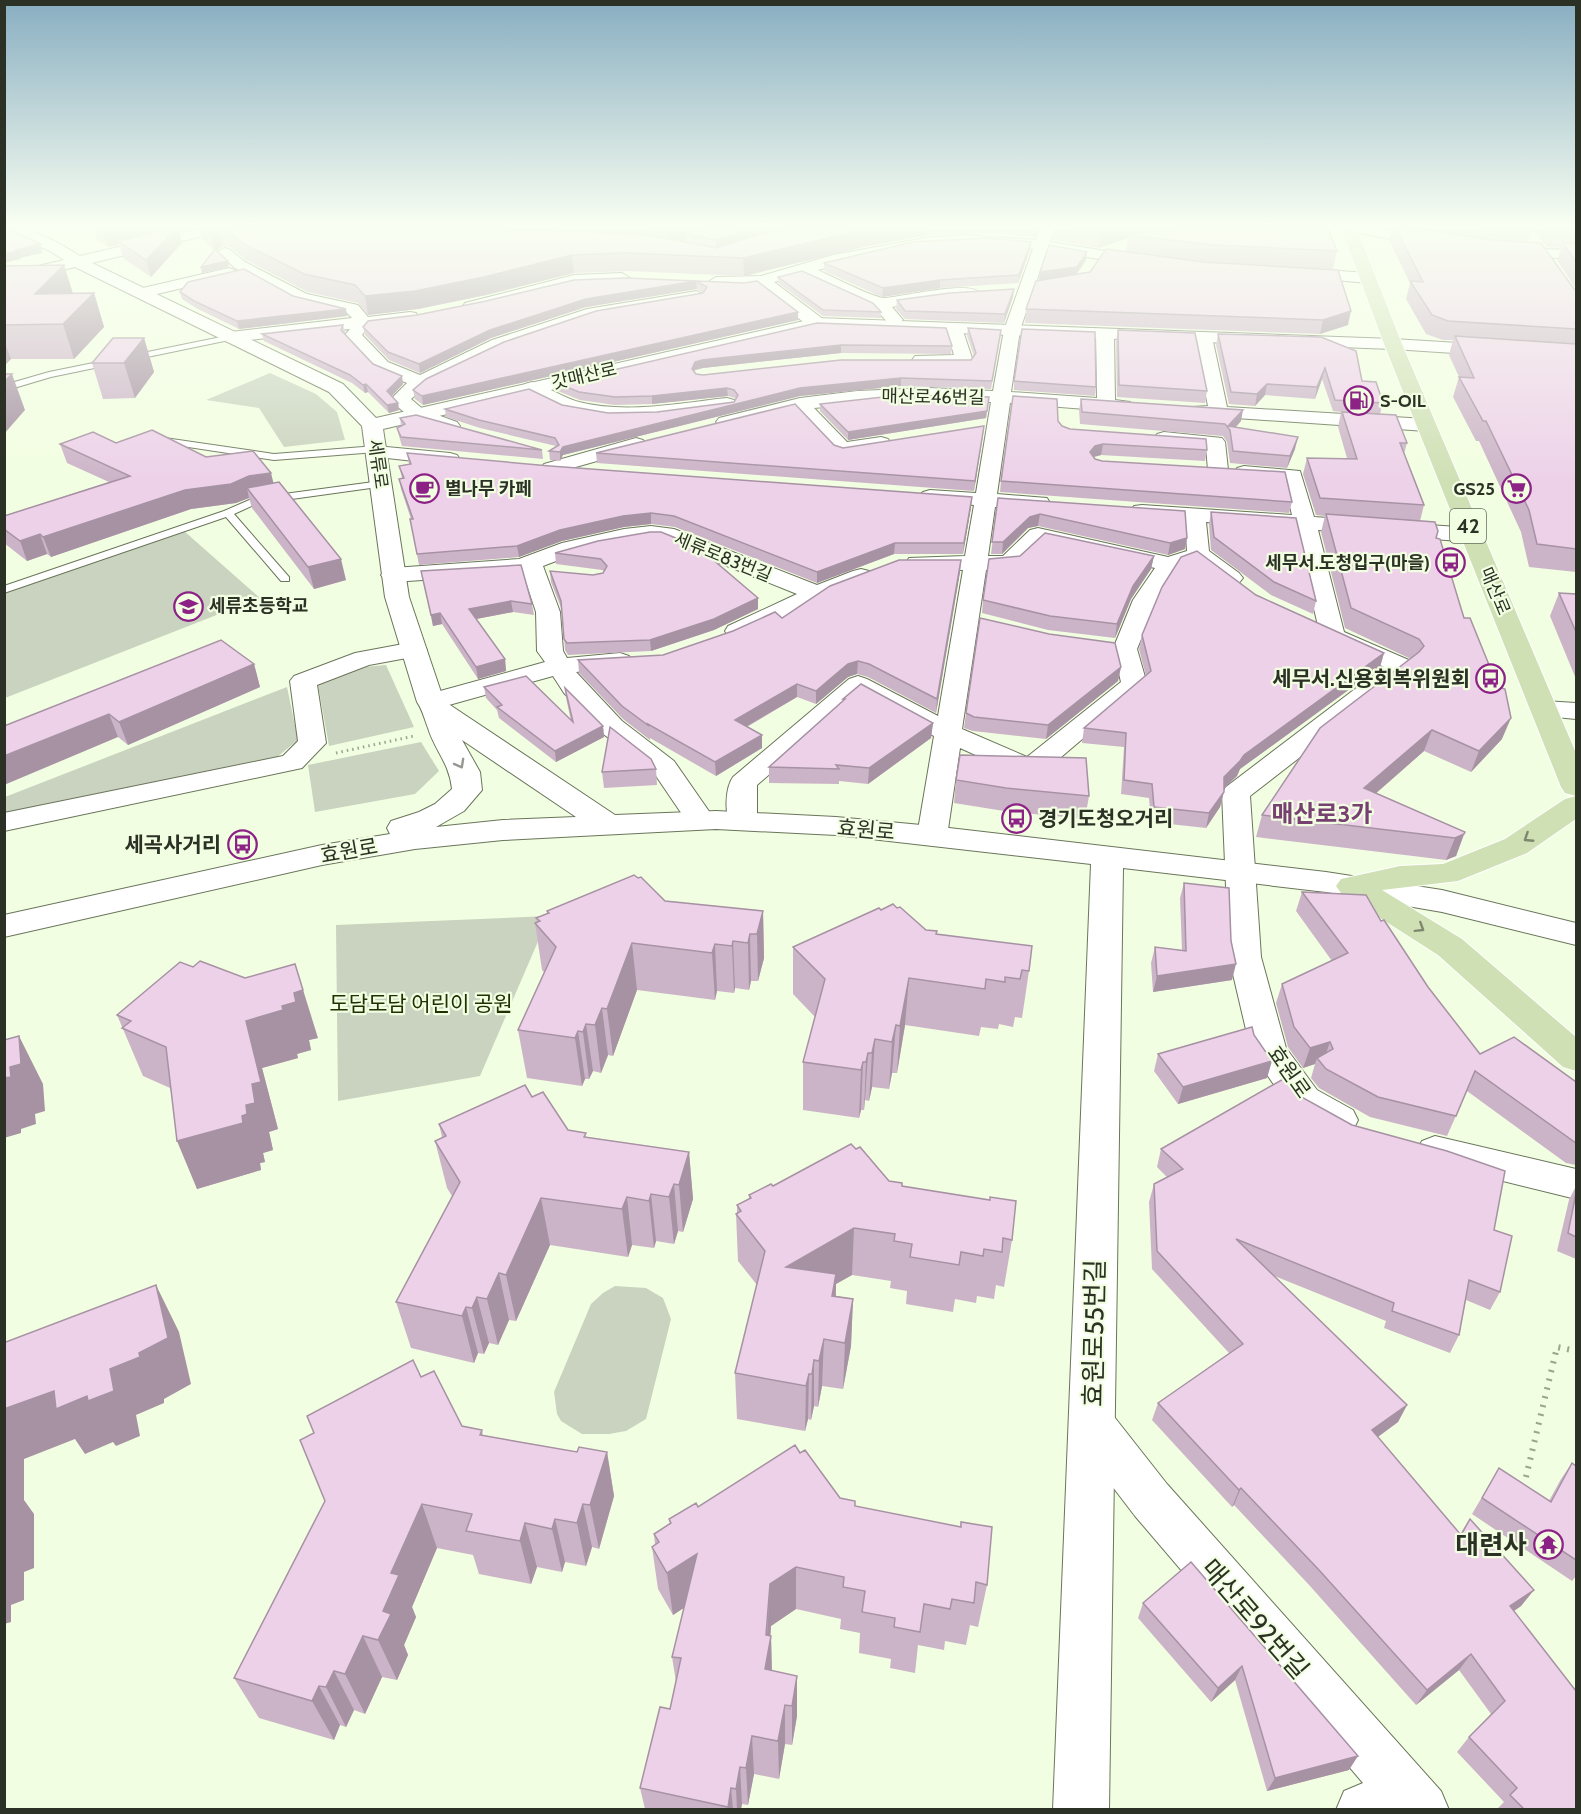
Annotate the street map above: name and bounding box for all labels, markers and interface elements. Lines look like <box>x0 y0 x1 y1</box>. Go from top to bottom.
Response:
street label: 갓매산로 <box>549 358 619 394</box>
street label: 매산로46번길 <box>881 385 985 409</box>
fuel station icon: S-OIL <box>1343 385 1375 417</box>
place label: S-OIL <box>1380 390 1426 412</box>
street label: 세류로 <box>364 438 392 490</box>
cafe icon: 별나무 카페 <box>408 473 440 505</box>
supermarket icon: GS25 <box>1500 473 1532 505</box>
place label: 별나무 카페 <box>445 478 532 500</box>
place label: GS25 <box>1453 478 1495 500</box>
road number: 42 <box>1450 509 1486 543</box>
street label: 세류로83번길 <box>671 527 775 587</box>
bus stop icon: 세무서.도청입구(마을) <box>1435 547 1467 579</box>
place label: 세무서.도청입구(마을) <box>1265 552 1430 574</box>
street label: 매산로 <box>1475 564 1515 618</box>
school or university icon: 세류초등학교 <box>172 590 204 622</box>
place label: 세류초등학교 <box>209 595 308 617</box>
bus stop icon: 세무서.신용회복위원회 <box>1475 663 1507 695</box>
place label: 세무서.신용회복위원회 <box>1272 666 1470 691</box>
one-way arrow <box>453 758 464 769</box>
district label: 매산로3가 <box>1271 799 1373 828</box>
bus stop icon: 경기도청오거리 <box>1001 803 1033 835</box>
place label: 경기도청오거리 <box>1038 806 1173 831</box>
street label: 효원로 <box>836 815 896 844</box>
bus stop icon: 세곡사거리 <box>226 829 258 861</box>
one-way arrow <box>1524 831 1534 843</box>
place label: 세곡사거리 <box>124 832 221 857</box>
street label: 효원로 <box>318 833 380 868</box>
one-way arrow <box>1413 921 1424 932</box>
park label: 도담도담 어린이 공원 <box>329 991 513 1016</box>
street label: 효원로 <box>1263 1041 1316 1103</box>
street label: 효원로55번길 <box>1077 1259 1111 1407</box>
place label: 대련사 <box>1455 1529 1527 1561</box>
temple icon: 대련사 <box>1532 1529 1564 1561</box>
street label: 매산로92번길 <box>1194 1553 1316 1685</box>

